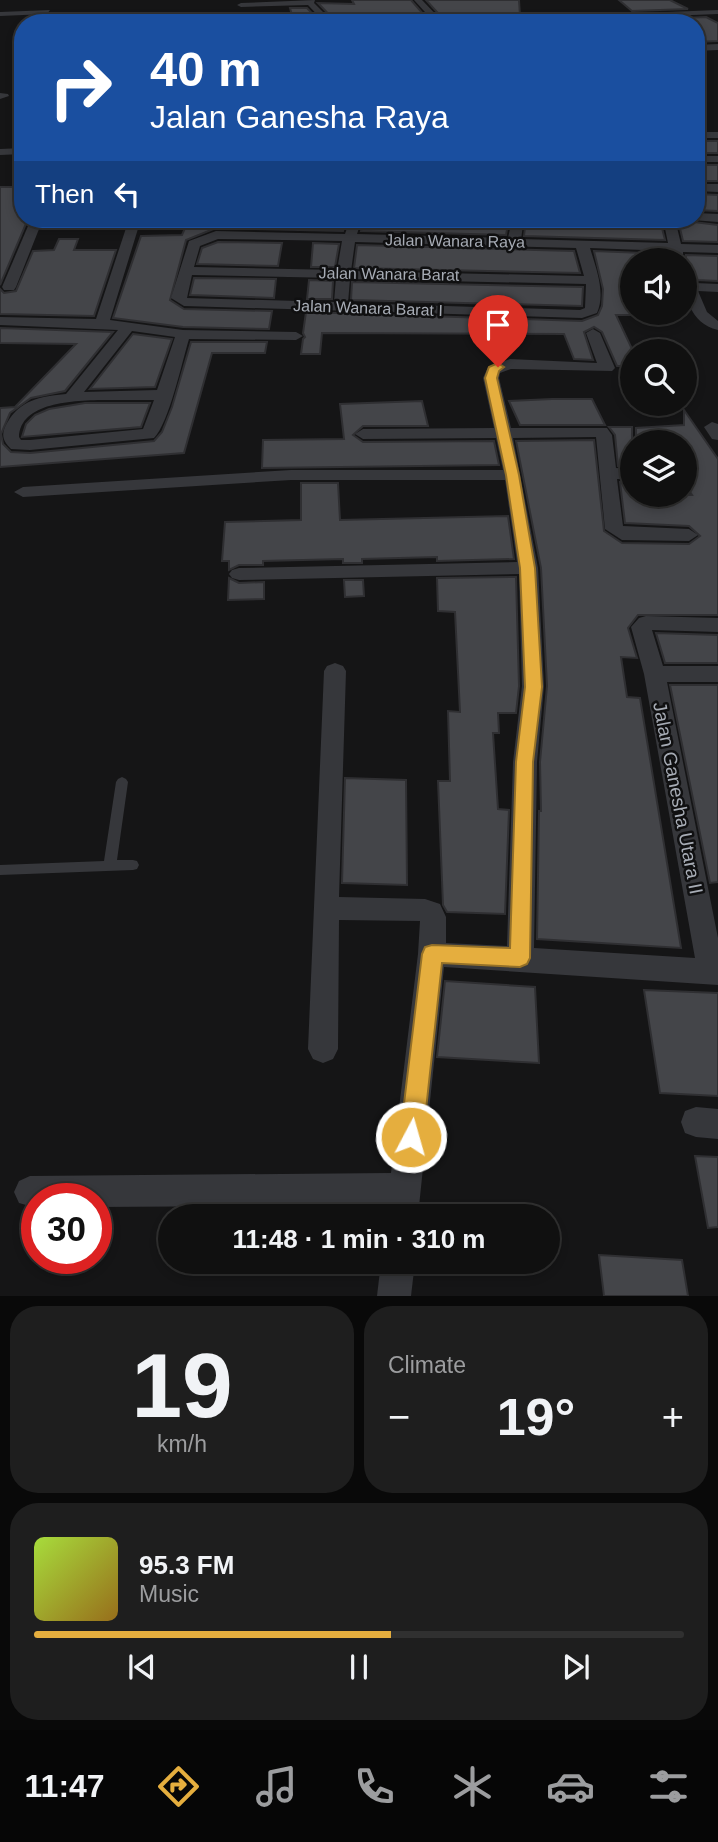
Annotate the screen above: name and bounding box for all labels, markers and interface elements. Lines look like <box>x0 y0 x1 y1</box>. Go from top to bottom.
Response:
icon: right <box>35 42 126 133</box>
text: 40 m <box>150 42 262 96</box>
text: Jalan Ganesha Raya <box>150 99 449 135</box>
icon: left <box>108 175 146 213</box>
text: Then <box>35 179 94 209</box>
street label: Jalan Wanara Raya <box>385 231 525 251</box>
map controls <box>620 248 697 507</box>
button: sound <box>620 248 697 325</box>
street label: Jalan Wanara Barat <box>318 264 460 284</box>
pin <box>468 295 528 367</box>
street label: Jalan Wanara Barat I <box>293 297 443 319</box>
icon: arrive <box>479 306 517 344</box>
button: search <box>620 339 697 416</box>
button: layers <box>620 430 697 507</box>
street label: Jalan Ganesha Utara II <box>649 700 707 896</box>
position arrow <box>374 1100 448 1174</box>
speed limit sign: 30 <box>21 1183 112 1274</box>
text: 11:48 · 1 min · 310 m <box>233 1224 485 1254</box>
text: 19 <box>131 1335 233 1436</box>
text: Climate <box>388 1352 466 1378</box>
text: 19° <box>497 1388 575 1446</box>
text: − <box>388 1396 410 1438</box>
text: + <box>662 1396 684 1438</box>
text: km/h <box>157 1431 207 1457</box>
text: 95.3 FM <box>139 1550 234 1580</box>
text: Music <box>139 1581 199 1607</box>
icon: previous <box>123 1648 161 1686</box>
icon: pause <box>340 1648 378 1686</box>
icon: next <box>557 1648 595 1686</box>
icon: directions <box>154 1762 203 1811</box>
icon: music <box>252 1762 301 1811</box>
icon: phone <box>350 1762 399 1811</box>
icon: climate <box>448 1762 497 1811</box>
icon: car <box>546 1762 595 1811</box>
icon: filters <box>644 1762 693 1811</box>
text: 11:47 <box>25 1768 105 1804</box>

